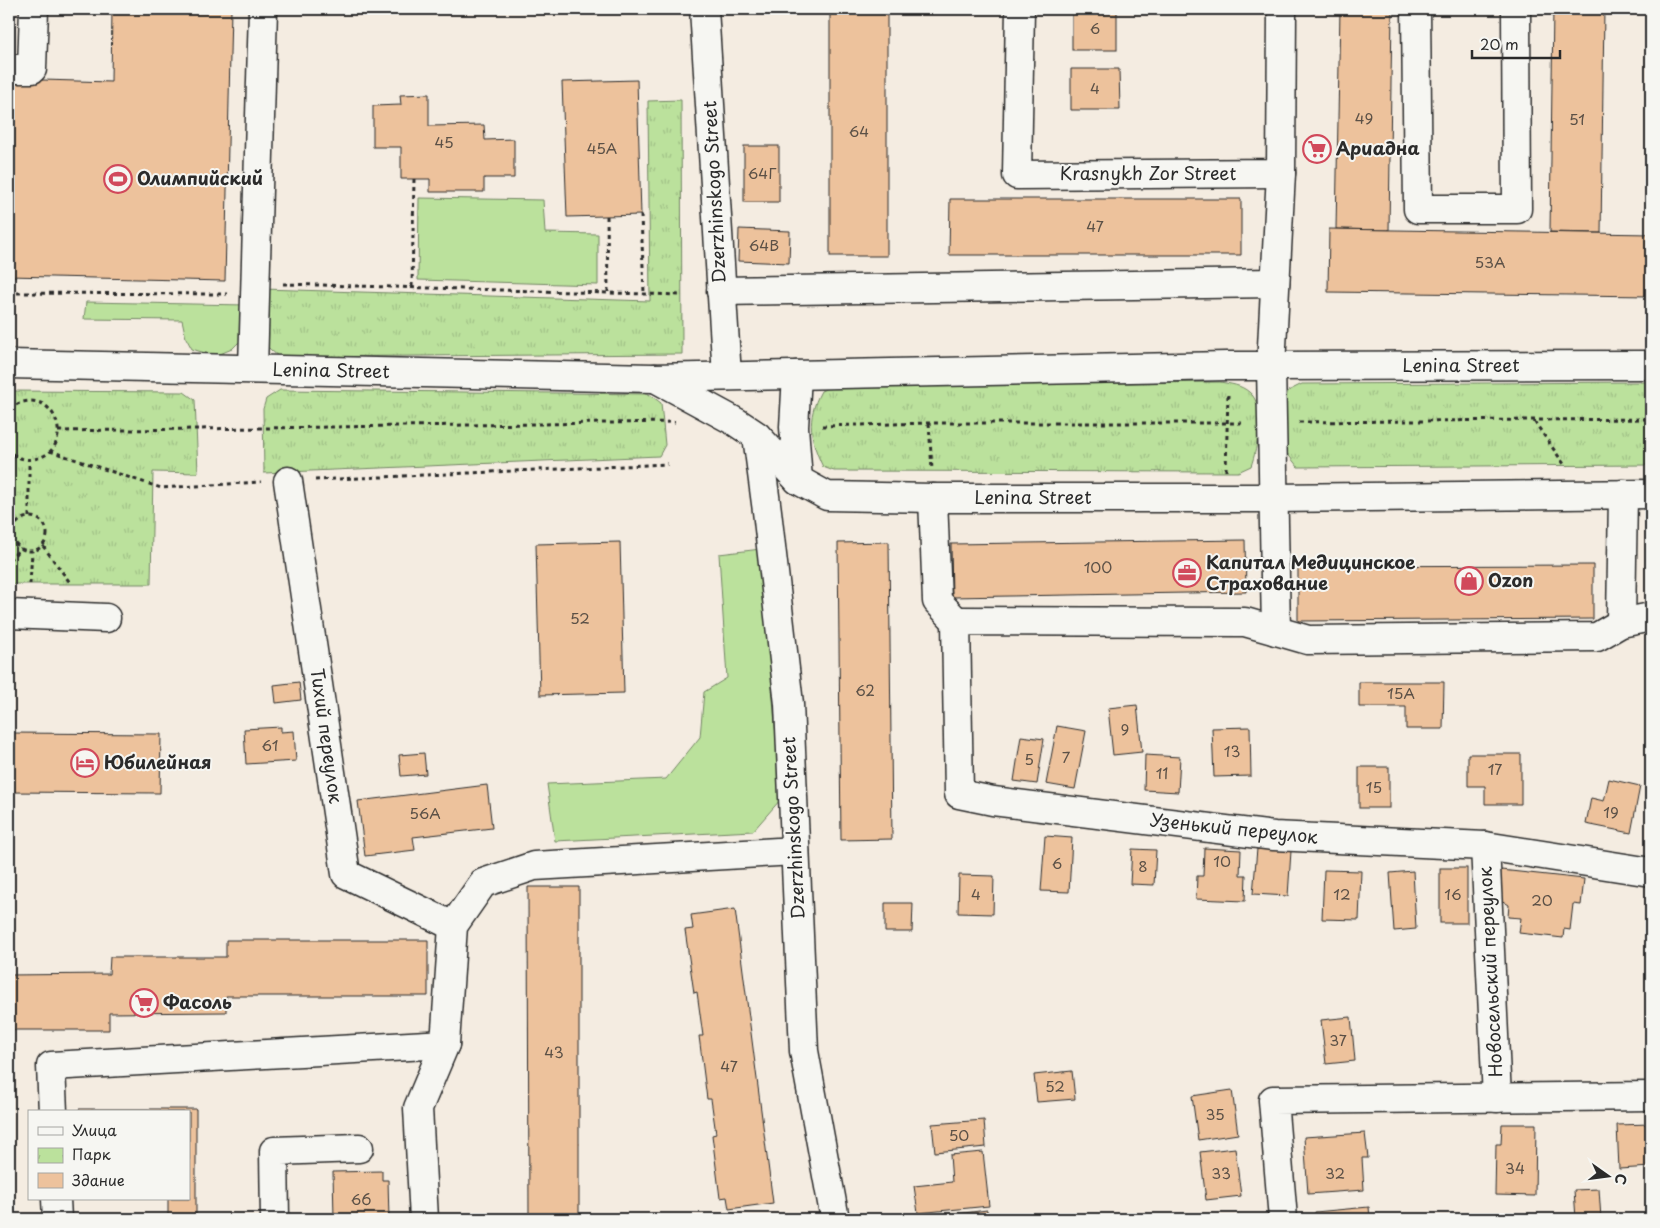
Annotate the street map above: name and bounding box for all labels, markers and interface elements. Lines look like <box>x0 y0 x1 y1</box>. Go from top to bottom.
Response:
house number: 6 <box>1090 16 1100 39</box>
scale bar <box>1472 28 1560 60</box>
text: 20 m <box>1480 32 1519 55</box>
house number: 4 <box>1090 76 1100 99</box>
street label: Dzerzhinskogo Street <box>695 100 732 284</box>
house number: 49 <box>1355 106 1373 129</box>
house number: 51 <box>1569 107 1585 130</box>
house number: 64 <box>849 119 869 142</box>
house number: 45 <box>434 130 454 153</box>
supermarket icon: Ариадна <box>1302 134 1332 164</box>
place label: Ариадна <box>1336 134 1420 161</box>
house number: 45А <box>587 136 617 159</box>
street label: Krasnykh Zor Street <box>1060 159 1236 186</box>
house number: 64Г <box>748 161 777 184</box>
sports icon: Олимпийский <box>103 164 133 194</box>
place label: Олимпийский <box>137 164 263 191</box>
house number: 47 <box>1086 214 1104 237</box>
house number: 64В <box>749 233 779 256</box>
house number: 53А <box>1475 250 1505 273</box>
street label: Lenina Street <box>1402 351 1520 378</box>
street label: Lenina Street <box>272 355 390 384</box>
street label: Lenina Street <box>974 483 1092 510</box>
place label: Капитал Медицинское Страхование <box>1206 548 1415 596</box>
house number: 100 <box>1084 555 1112 578</box>
office icon: Капитал Медицинское Страхование <box>1172 558 1202 588</box>
shop icon: Ozon <box>1454 566 1484 596</box>
place label: Ozon <box>1488 566 1533 593</box>
house number: 52 <box>570 606 590 629</box>
street label: Тихий переулок <box>305 667 350 805</box>
house number: 62 <box>855 678 875 701</box>
house number: 15А <box>1387 681 1415 704</box>
house number: 9 <box>1121 717 1129 740</box>
house number: 61 <box>262 733 278 756</box>
street label: Dzerzhinskogo Street <box>774 736 811 920</box>
house number: 13 <box>1224 739 1240 762</box>
house number: 7 <box>1062 745 1071 768</box>
house number: 5 <box>1024 747 1034 770</box>
hotel icon: Юбилейная <box>70 748 100 778</box>
place label: Юбилейная <box>104 748 212 775</box>
house number: 17 <box>1488 757 1502 780</box>
house number: 11 <box>1156 761 1168 784</box>
house number: 15 <box>1366 775 1382 798</box>
house number: 19 <box>1603 800 1619 823</box>
house number: 56А <box>409 801 441 824</box>
street label: Узенький переулок <box>1149 805 1320 850</box>
house number: 10 <box>1213 849 1231 872</box>
house number: 6 <box>1052 851 1062 874</box>
house number: 8 <box>1138 854 1148 877</box>
street label: Новосельский переулок <box>1470 866 1509 1078</box>
house number: 4 <box>971 882 981 905</box>
house number: 12 <box>1333 882 1351 905</box>
house number: 16 <box>1444 882 1462 905</box>
house number: 20 <box>1531 888 1553 911</box>
supermarket icon: Фасоль <box>129 988 159 1018</box>
place label: Фасоль <box>163 988 232 1015</box>
house number: 37 <box>1329 1028 1347 1051</box>
house number: 43 <box>544 1040 564 1063</box>
house number: 47 <box>720 1054 738 1077</box>
house number: 52 <box>1045 1074 1065 1097</box>
house number: 35 <box>1205 1102 1225 1125</box>
legend <box>28 1110 190 1200</box>
text: Улица <box>72 1118 117 1141</box>
house number: 50 <box>949 1123 969 1146</box>
text: Парк <box>72 1142 111 1165</box>
north arrow <box>1582 1150 1632 1200</box>
house number: 34 <box>1505 1156 1525 1179</box>
house number: 33 <box>1211 1161 1231 1184</box>
house number: 32 <box>1325 1161 1345 1184</box>
text: Здание <box>72 1168 125 1191</box>
text: С <box>1610 1172 1633 1187</box>
house number: 66 <box>351 1187 371 1210</box>

